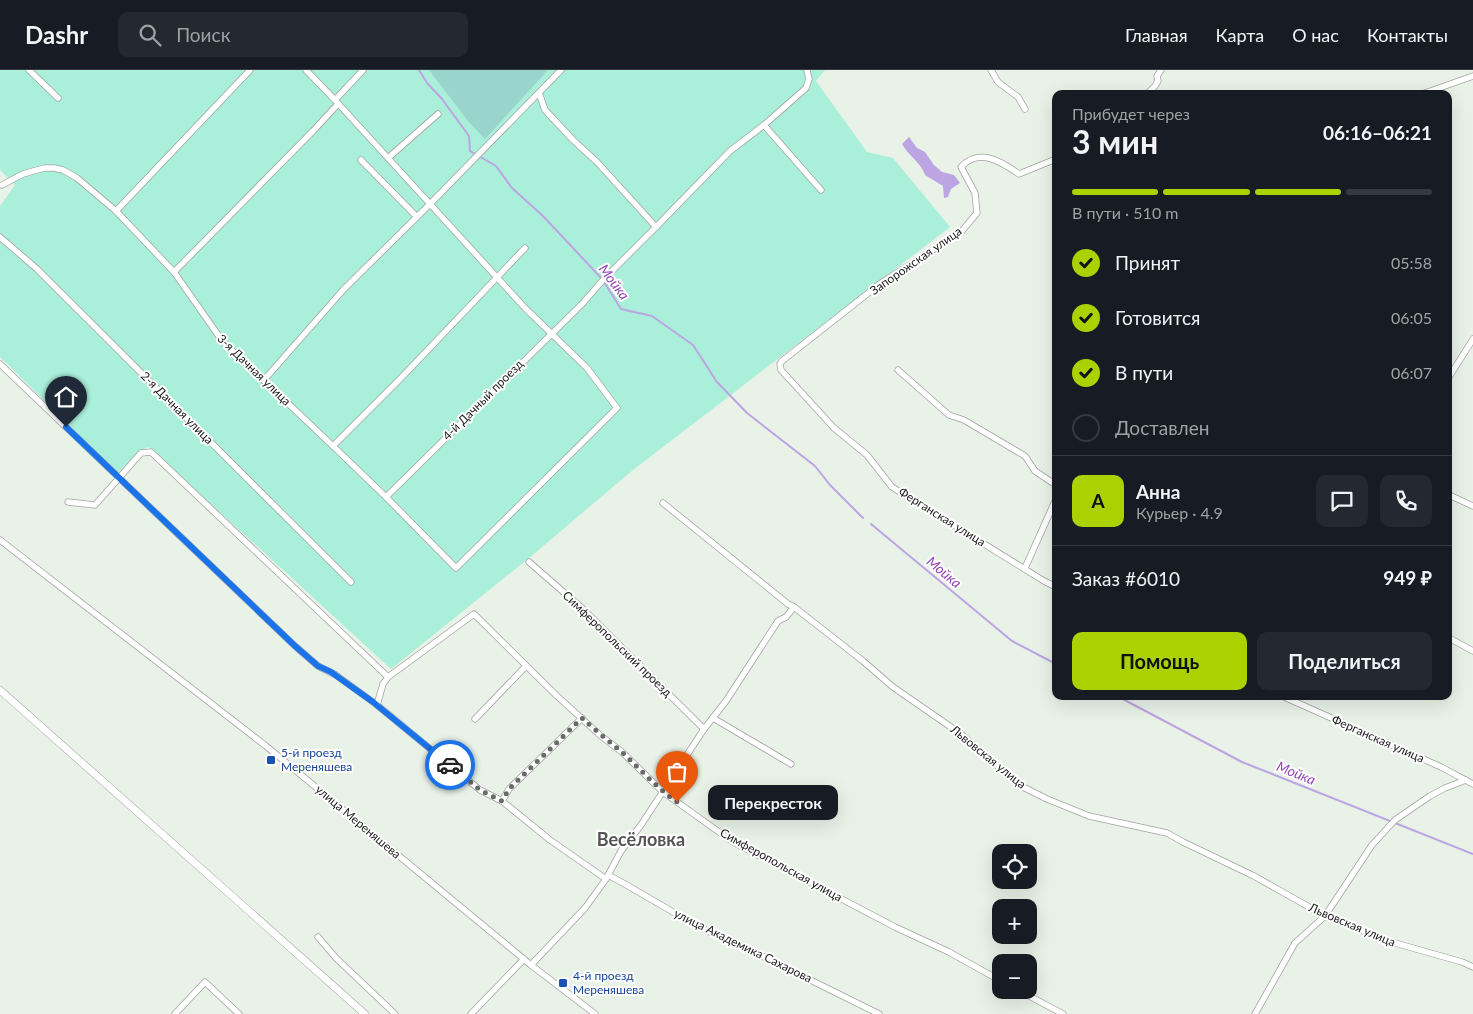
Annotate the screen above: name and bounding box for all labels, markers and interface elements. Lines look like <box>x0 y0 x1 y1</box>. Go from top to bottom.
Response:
search box <box>118 12 468 57</box>
text: Dashr <box>25 20 88 49</box>
icon: search <box>136 21 164 49</box>
text: Поиск <box>176 23 230 46</box>
text: Главная <box>1125 24 1188 46</box>
text: Карта <box>1216 24 1264 46</box>
text: О нас <box>1292 24 1339 46</box>
text: Контакты <box>1367 24 1448 46</box>
text: Прибудет через <box>1072 104 1190 123</box>
text: 06:16–06:21 <box>1323 121 1432 144</box>
text: 3 мин <box>1072 122 1158 161</box>
text: В пути · 510 m <box>1072 203 1178 222</box>
street label: Запорожская улица <box>867 223 964 298</box>
icon: check <box>1072 249 1100 277</box>
text: Принят <box>1115 251 1180 274</box>
text: 05:58 <box>1391 253 1432 272</box>
water label: Мойка <box>596 261 633 303</box>
icon: check <box>1072 304 1100 332</box>
text: Готовится <box>1115 306 1200 329</box>
text: 06:05 <box>1391 308 1432 327</box>
street label: 3-я Дачная улица <box>214 331 294 409</box>
street label: 4-й Дачный проезд <box>439 356 526 443</box>
icon: check <box>1072 359 1100 387</box>
text: В пути <box>1115 361 1173 384</box>
text: 06:07 <box>1391 363 1432 382</box>
street label: 2-я Дачная улица <box>138 368 217 447</box>
pin <box>45 376 87 427</box>
icon: home <box>52 383 80 411</box>
text: Доставлен <box>1115 416 1209 439</box>
button: chat <box>1316 475 1368 527</box>
button: phone <box>1380 475 1432 527</box>
text: Анна <box>1136 480 1180 503</box>
street label: Ферганская улица <box>896 484 989 549</box>
text: А <box>1091 489 1105 512</box>
text: Курьер · 4.9 <box>1136 503 1223 522</box>
water label: Мойка <box>923 552 965 591</box>
text: 949 ₽ <box>1383 566 1432 589</box>
text: Заказ #6010 <box>1072 567 1180 590</box>
street label: Симферопольский проезд <box>560 588 675 700</box>
button: Помощь <box>1072 632 1247 690</box>
button: Поделиться <box>1257 632 1432 690</box>
street label: Ферганская улица <box>1330 711 1427 766</box>
street label: Львовская улица <box>947 721 1029 792</box>
courier <box>425 740 475 790</box>
place label: 5-й проезд Мереняшева <box>281 745 352 774</box>
icon: car <box>436 751 464 779</box>
pin <box>656 751 698 802</box>
marker: 5-й проезд Мереняшева <box>265 754 277 766</box>
water label: Мойка <box>1274 757 1318 788</box>
icon: bag <box>663 758 691 786</box>
street label: улица Мереняшева <box>313 781 404 862</box>
callout: Перекресток <box>707 784 837 820</box>
text: Перекресток <box>724 793 822 812</box>
street label: Симферопольская улица <box>717 825 845 904</box>
district label: Весёловка <box>597 828 685 850</box>
map controls <box>992 844 1037 999</box>
button: locate <box>992 844 1037 889</box>
button: + <box>992 899 1037 944</box>
street label: Львовская улица <box>1306 899 1398 950</box>
street label: улица Академика Сахарова <box>672 906 815 986</box>
button: − <box>992 954 1037 999</box>
place label: 4-й проезд Мереняшева <box>573 968 644 997</box>
marker: 4-й проезд Мереняшева <box>557 977 569 989</box>

